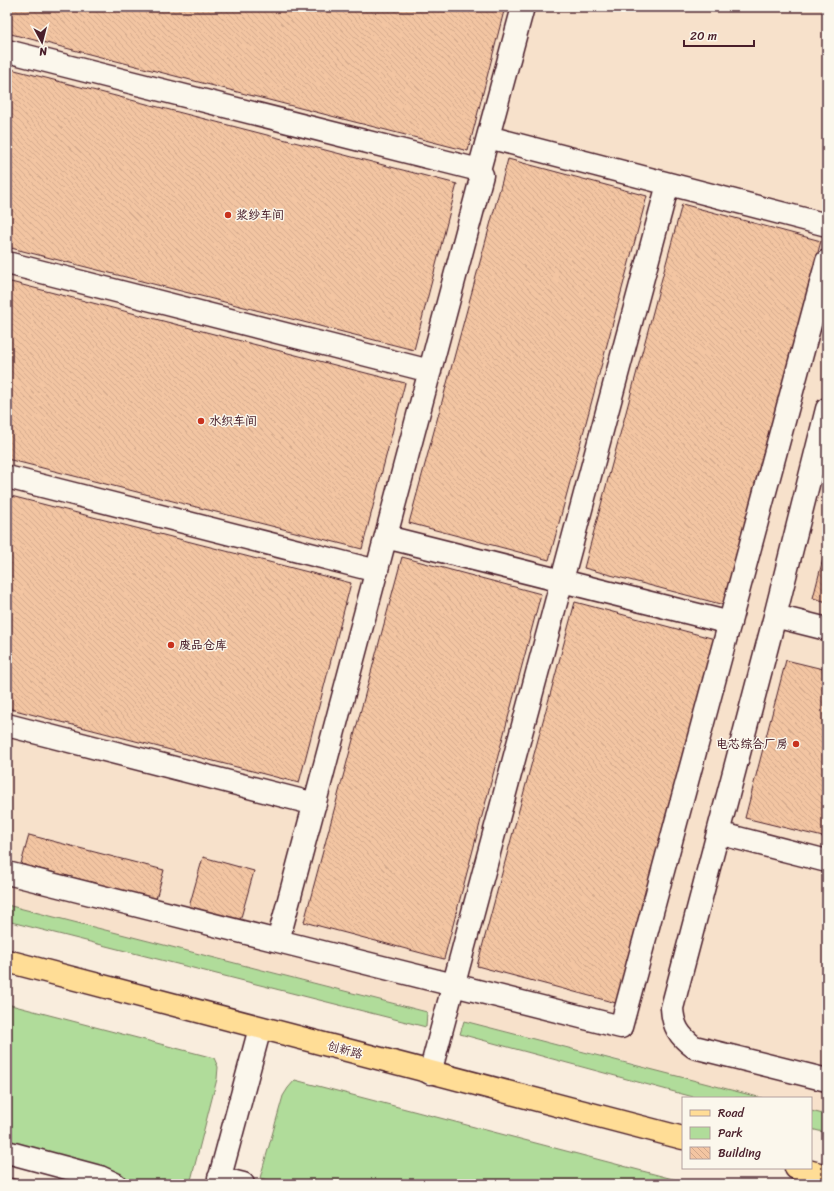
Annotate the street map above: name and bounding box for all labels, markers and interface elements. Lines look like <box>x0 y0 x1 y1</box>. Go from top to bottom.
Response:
north arrow <box>22 22 62 62</box>
scale bar <box>684 22 754 48</box>
text: 20 m <box>690 25 717 47</box>
text: N <box>38 41 49 61</box>
place label: 浆纱车间 <box>236 204 284 226</box>
marker: 浆纱车间 <box>223 210 233 220</box>
place label: 水织车间 <box>209 410 257 432</box>
marker: 水织车间 <box>196 416 206 426</box>
place label: 废品仓库 <box>179 634 227 656</box>
marker: 废品仓库 <box>166 640 176 650</box>
place label: 电芯综合厂房 <box>716 733 788 755</box>
marker: 电芯综合厂房 <box>791 739 801 749</box>
street label: 创新路 <box>325 1035 365 1065</box>
legend <box>682 1097 812 1169</box>
text: Road <box>718 1102 745 1124</box>
text: Park <box>718 1122 743 1144</box>
text: Building <box>718 1142 761 1164</box>

